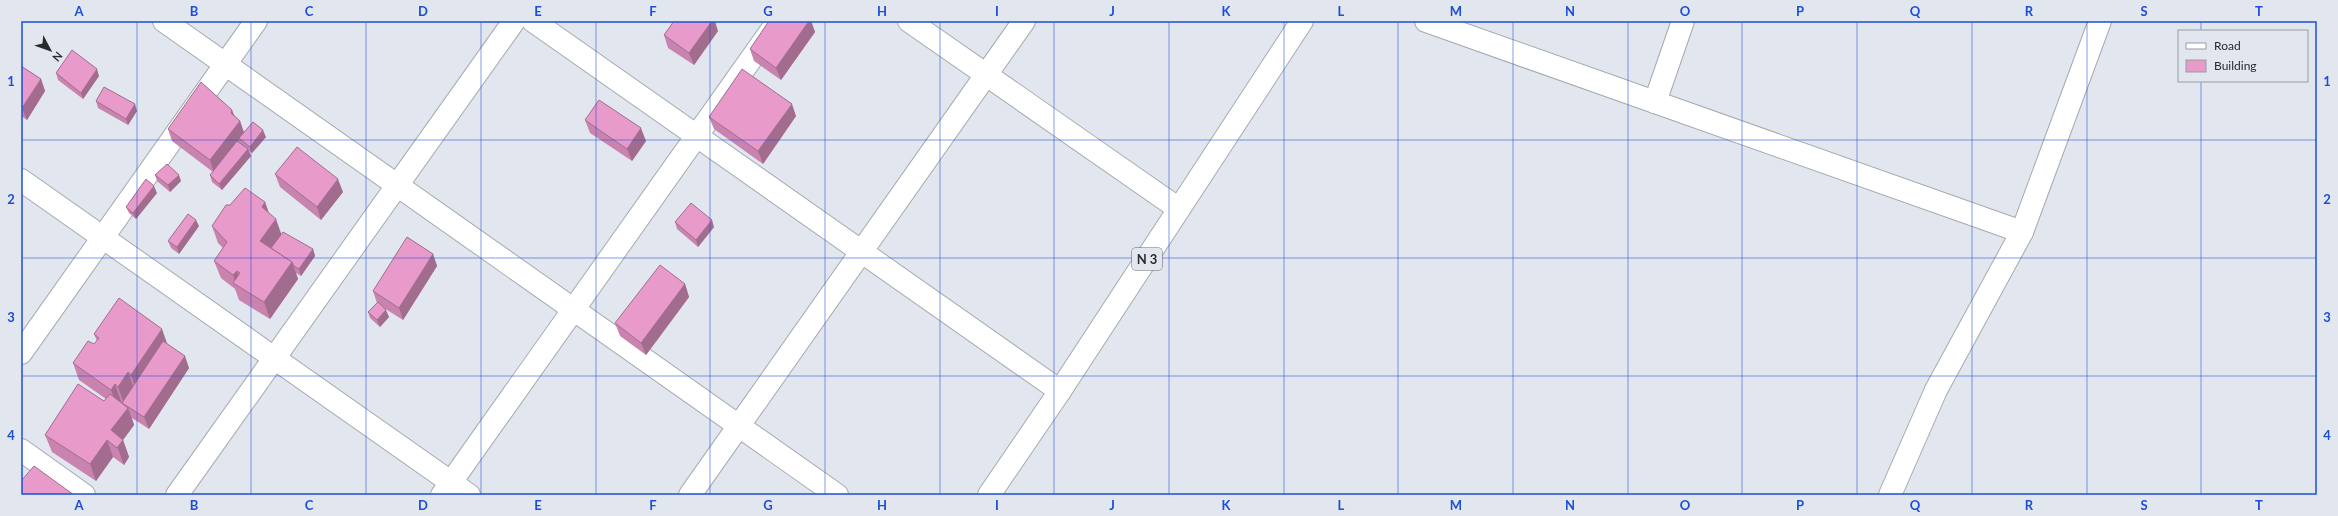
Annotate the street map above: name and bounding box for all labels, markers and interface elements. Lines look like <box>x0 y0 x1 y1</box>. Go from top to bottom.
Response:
text: A <box>73 3 84 19</box>
text: B <box>190 3 199 19</box>
text: C <box>305 3 314 19</box>
text: D <box>418 3 428 19</box>
text: E <box>534 3 542 19</box>
text: F <box>649 3 657 19</box>
text: G <box>763 3 773 19</box>
text: H <box>877 3 887 19</box>
text: I <box>995 3 999 19</box>
text: J <box>1109 3 1115 19</box>
text: K <box>1222 3 1232 19</box>
text: L <box>1338 3 1345 19</box>
text: M <box>1450 3 1462 19</box>
text: N <box>1565 3 1575 19</box>
text: O <box>1680 3 1691 19</box>
text: P <box>1796 3 1804 19</box>
text: Q <box>1910 3 1921 19</box>
text: R <box>2025 3 2034 19</box>
text: S <box>2140 3 2148 19</box>
text: T <box>2255 3 2263 19</box>
north arrow <box>30 30 70 70</box>
legend <box>2178 30 2308 82</box>
text: Road <box>2214 38 2241 53</box>
text: N <box>50 49 66 64</box>
text: Building <box>2214 58 2257 73</box>
text: 1 <box>7 73 15 89</box>
text: 1 <box>2323 73 2331 89</box>
text: 2 <box>7 191 15 207</box>
text: 2 <box>2323 191 2331 207</box>
road number: N 3 <box>1132 248 1162 270</box>
text: 3 <box>7 309 15 325</box>
text: 3 <box>2323 309 2331 325</box>
text: 4 <box>7 427 15 443</box>
text: 4 <box>2323 427 2331 443</box>
text: A <box>73 497 84 513</box>
text: B <box>190 497 199 513</box>
text: C <box>305 497 314 513</box>
text: D <box>418 497 428 513</box>
text: E <box>534 497 542 513</box>
text: F <box>649 497 657 513</box>
text: G <box>763 497 773 513</box>
text: H <box>877 497 887 513</box>
text: I <box>995 497 999 513</box>
text: J <box>1109 497 1115 513</box>
text: K <box>1222 497 1232 513</box>
text: L <box>1338 497 1345 513</box>
text: M <box>1450 497 1462 513</box>
text: N <box>1565 497 1575 513</box>
text: O <box>1680 497 1691 513</box>
text: P <box>1796 497 1804 513</box>
text: Q <box>1910 497 1921 513</box>
text: R <box>2025 497 2034 513</box>
text: S <box>2140 497 2148 513</box>
text: T <box>2255 497 2263 513</box>

